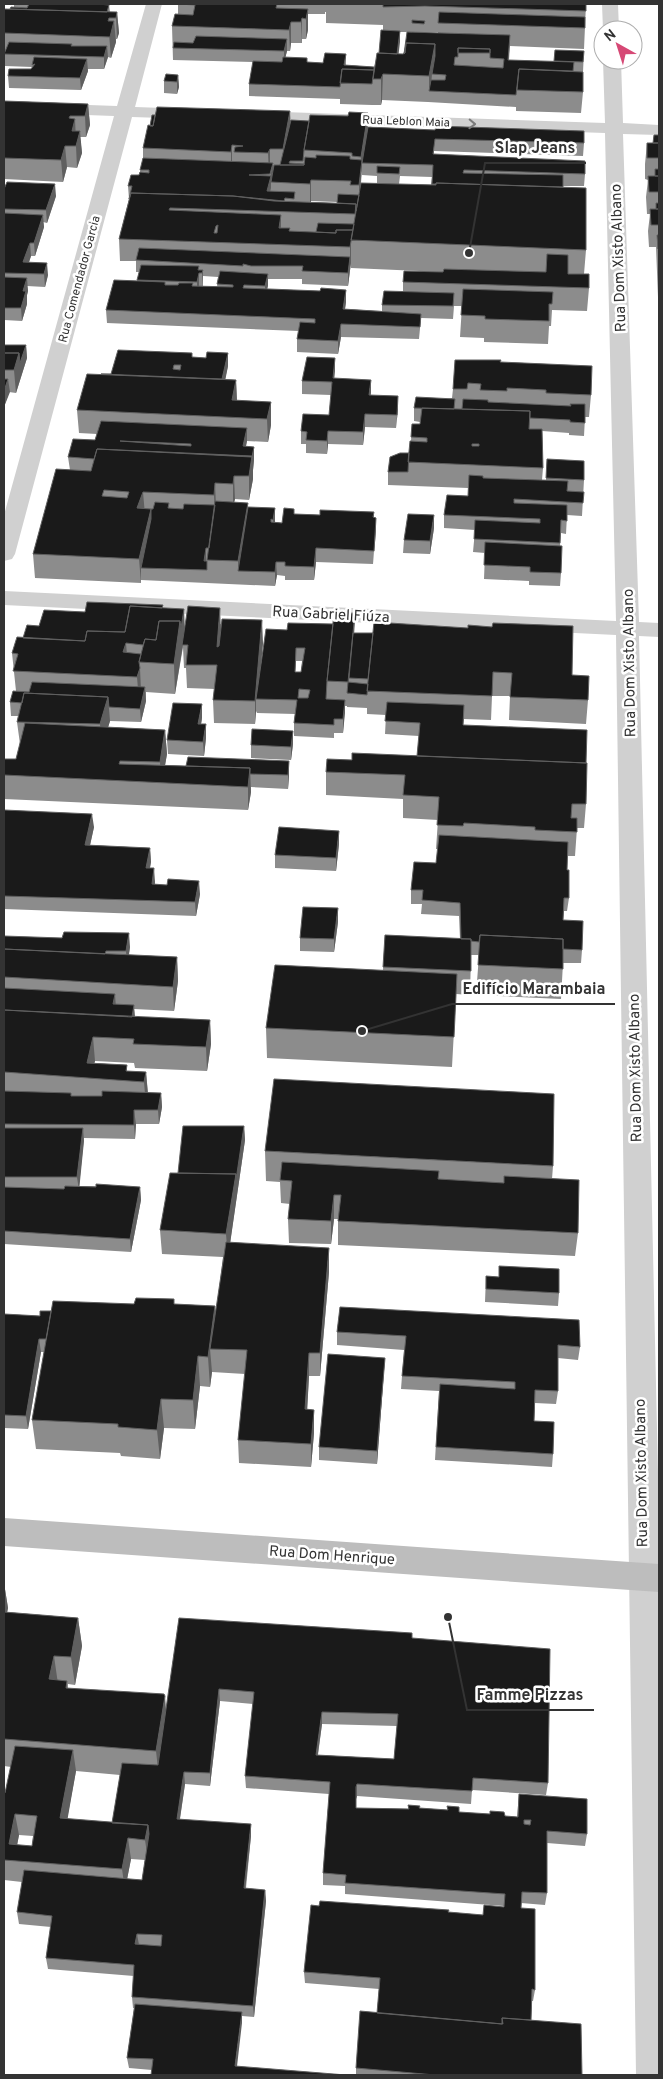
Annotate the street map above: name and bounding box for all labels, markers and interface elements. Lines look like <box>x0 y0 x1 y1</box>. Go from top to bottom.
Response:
north arrow <box>593 20 643 70</box>
text: N <box>602 26 620 46</box>
street label: Rua Leblon Maia <box>362 112 450 132</box>
one-way arrow <box>468 118 476 129</box>
callout: Slap Jeans <box>485 132 586 163</box>
text: Slap Jeans <box>495 139 576 159</box>
street label: Rua Dom Xisto Albano <box>607 183 632 332</box>
street label: Rua Comendador Garcia <box>55 214 105 344</box>
street label: Rua Dom Xisto Albano <box>620 589 641 737</box>
street label: Rua Gabriel Fiúza <box>272 603 390 628</box>
callout: Edifício Marambaia <box>452 973 615 1004</box>
text: Edifício Marambaia <box>463 980 605 1000</box>
street label: Rua Dom Xisto Albano <box>626 994 647 1142</box>
street label: Rua Dom Xisto Albano <box>632 1399 653 1547</box>
street label: Rua Dom Henrique <box>268 1543 395 1570</box>
callout: Famme Pizzas <box>467 1679 594 1710</box>
text: Famme Pizzas <box>477 1686 584 1706</box>

